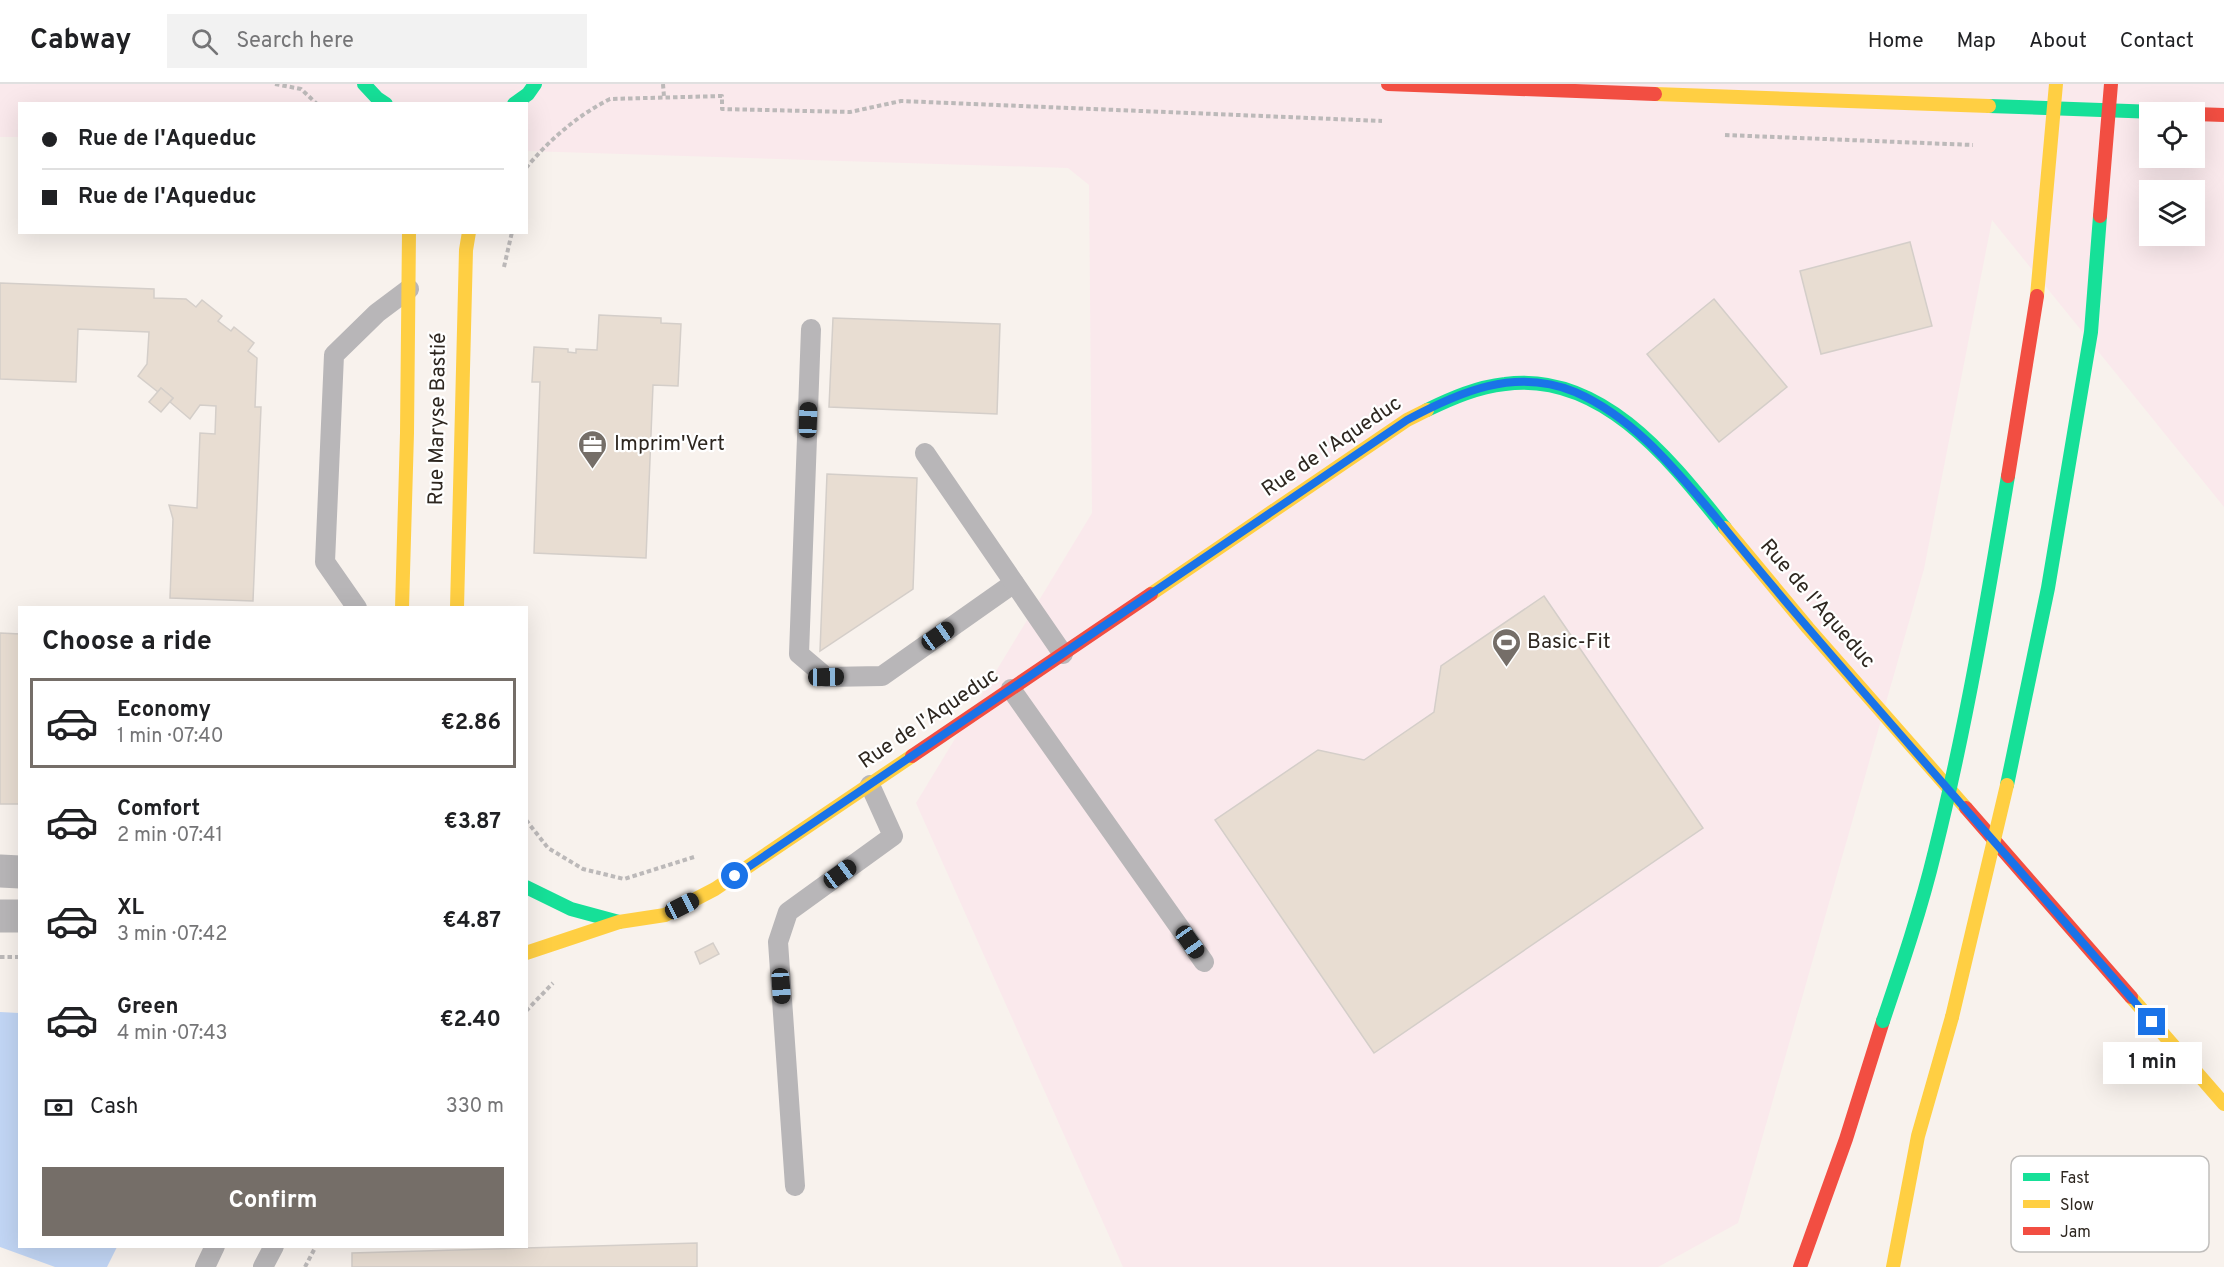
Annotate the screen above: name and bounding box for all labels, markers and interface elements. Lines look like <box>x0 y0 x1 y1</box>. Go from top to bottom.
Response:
search box <box>167 14 587 68</box>
text: Cabway <box>30 23 131 59</box>
icon: search <box>188 25 221 58</box>
text: Search here <box>236 28 354 55</box>
text: Home <box>1868 28 1924 55</box>
text: Map <box>1957 28 1996 55</box>
text: About <box>2029 28 2087 55</box>
text: Contact <box>2120 28 2194 55</box>
map controls <box>2139 102 2205 246</box>
button: locate <box>2139 102 2205 168</box>
text: Rue de l'Aqueduc <box>78 126 257 153</box>
button: layers <box>2139 180 2205 246</box>
text: Rue de l'Aqueduc <box>78 184 257 211</box>
street label: Rue Maryse Bastié <box>423 332 453 506</box>
street label: Rue de l'Aqueduc <box>1257 390 1407 504</box>
car <box>798 402 818 438</box>
office icon: Imprim'Vert <box>577 428 609 470</box>
place label: Imprim'Vert <box>614 431 725 458</box>
street label: Rue de l'Aqueduc <box>1753 534 1881 674</box>
car <box>918 618 958 654</box>
text: Choose a ride <box>42 625 212 659</box>
sports icon: Basic-Fit <box>1490 626 1522 668</box>
place label: Basic-Fit <box>1527 629 1611 656</box>
street label: Rue de l'Aqueduc <box>854 662 1004 776</box>
car <box>808 668 844 686</box>
icon: car <box>45 696 99 750</box>
text: Economy <box>117 697 211 724</box>
text: €2.86 <box>441 710 501 737</box>
text: 1 min · 07:40 <box>117 724 223 750</box>
icon: car <box>45 795 99 849</box>
text: Comfort <box>117 796 200 823</box>
text: €3.87 <box>444 809 501 836</box>
text: 2 min · 07:41 <box>117 823 223 849</box>
car <box>820 856 860 892</box>
route start <box>721 862 748 889</box>
car <box>662 890 702 922</box>
icon: car <box>45 894 99 948</box>
text: XL <box>117 895 144 922</box>
text: €4.87 <box>442 908 501 935</box>
text: 3 min · 07:42 <box>117 922 227 948</box>
car <box>1172 922 1208 962</box>
car <box>771 967 791 1005</box>
icon: car <box>45 993 99 1047</box>
text: Green <box>117 994 179 1021</box>
text: €2.40 <box>440 1007 501 1034</box>
route end <box>2138 1008 2165 1035</box>
text: 4 min · 07:43 <box>117 1021 228 1047</box>
callout: 1 min <box>2102 1043 2202 1085</box>
text: 1 min <box>2128 1050 2177 1076</box>
icon: cash <box>42 1091 75 1124</box>
text: Cash <box>90 1094 139 1121</box>
text: 330 m <box>446 1094 504 1120</box>
legend <box>2011 1156 2209 1252</box>
button: Confirm <box>42 1167 504 1236</box>
text: Fast <box>2060 1169 2090 1189</box>
text: Slow <box>2060 1196 2094 1216</box>
text: Jam <box>2060 1223 2091 1243</box>

